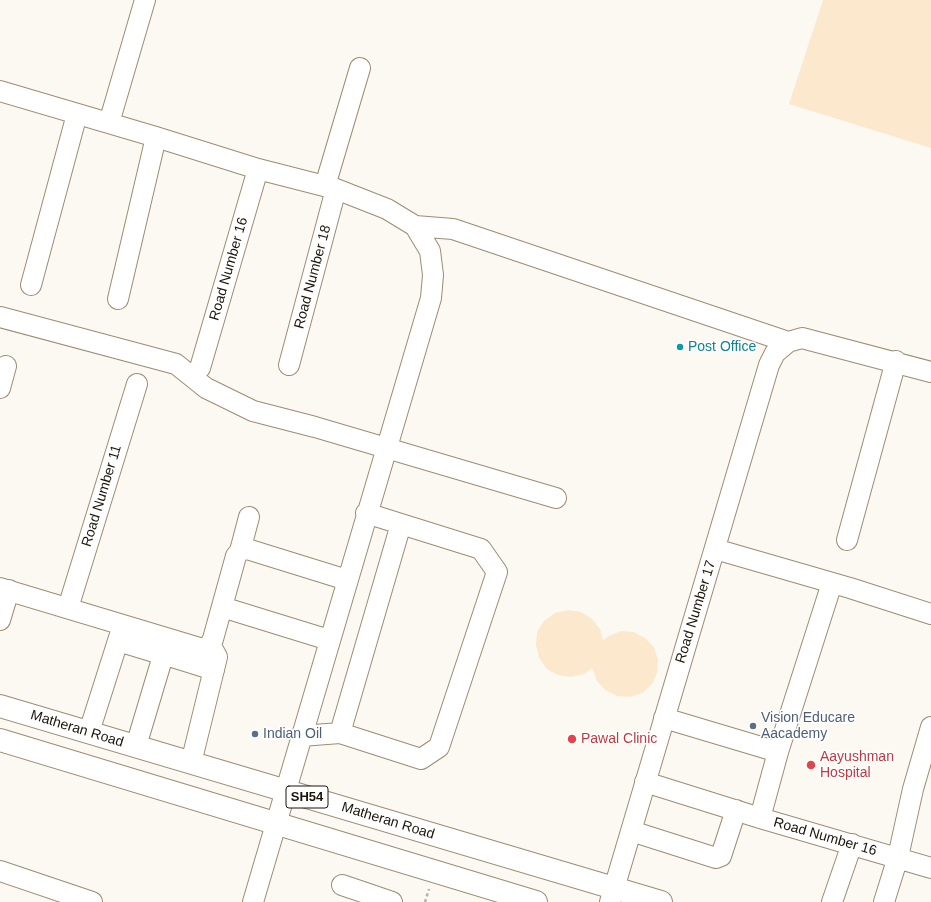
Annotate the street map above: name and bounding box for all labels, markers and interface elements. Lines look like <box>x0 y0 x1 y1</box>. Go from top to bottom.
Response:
street label: Road Number 16 <box>206 215 252 323</box>
street label: Road Number 18 <box>291 223 335 331</box>
place label: Post Office <box>688 339 756 355</box>
marker: Post Office <box>675 342 685 352</box>
street label: Road Number 11 <box>79 443 125 549</box>
street label: Road Number 17 <box>672 559 720 665</box>
street label: Matheran Road <box>28 707 126 751</box>
place label: Vision Educare Aacademy <box>761 710 855 742</box>
marker: Vision Educare Aacademy <box>748 721 758 731</box>
place label: Indian Oil <box>263 726 322 742</box>
marker: Indian Oil <box>250 729 260 739</box>
place label: Pawal Clinic <box>581 731 657 747</box>
marker: Pawal Clinic <box>566 733 578 745</box>
place label: Aayushman Hospital <box>820 749 894 782</box>
marker: Aayushman Hospital <box>805 759 817 771</box>
road number: SH54 <box>286 786 328 808</box>
street label: Matheran Road <box>339 799 437 843</box>
street label: Road Number 16 <box>771 814 879 860</box>

